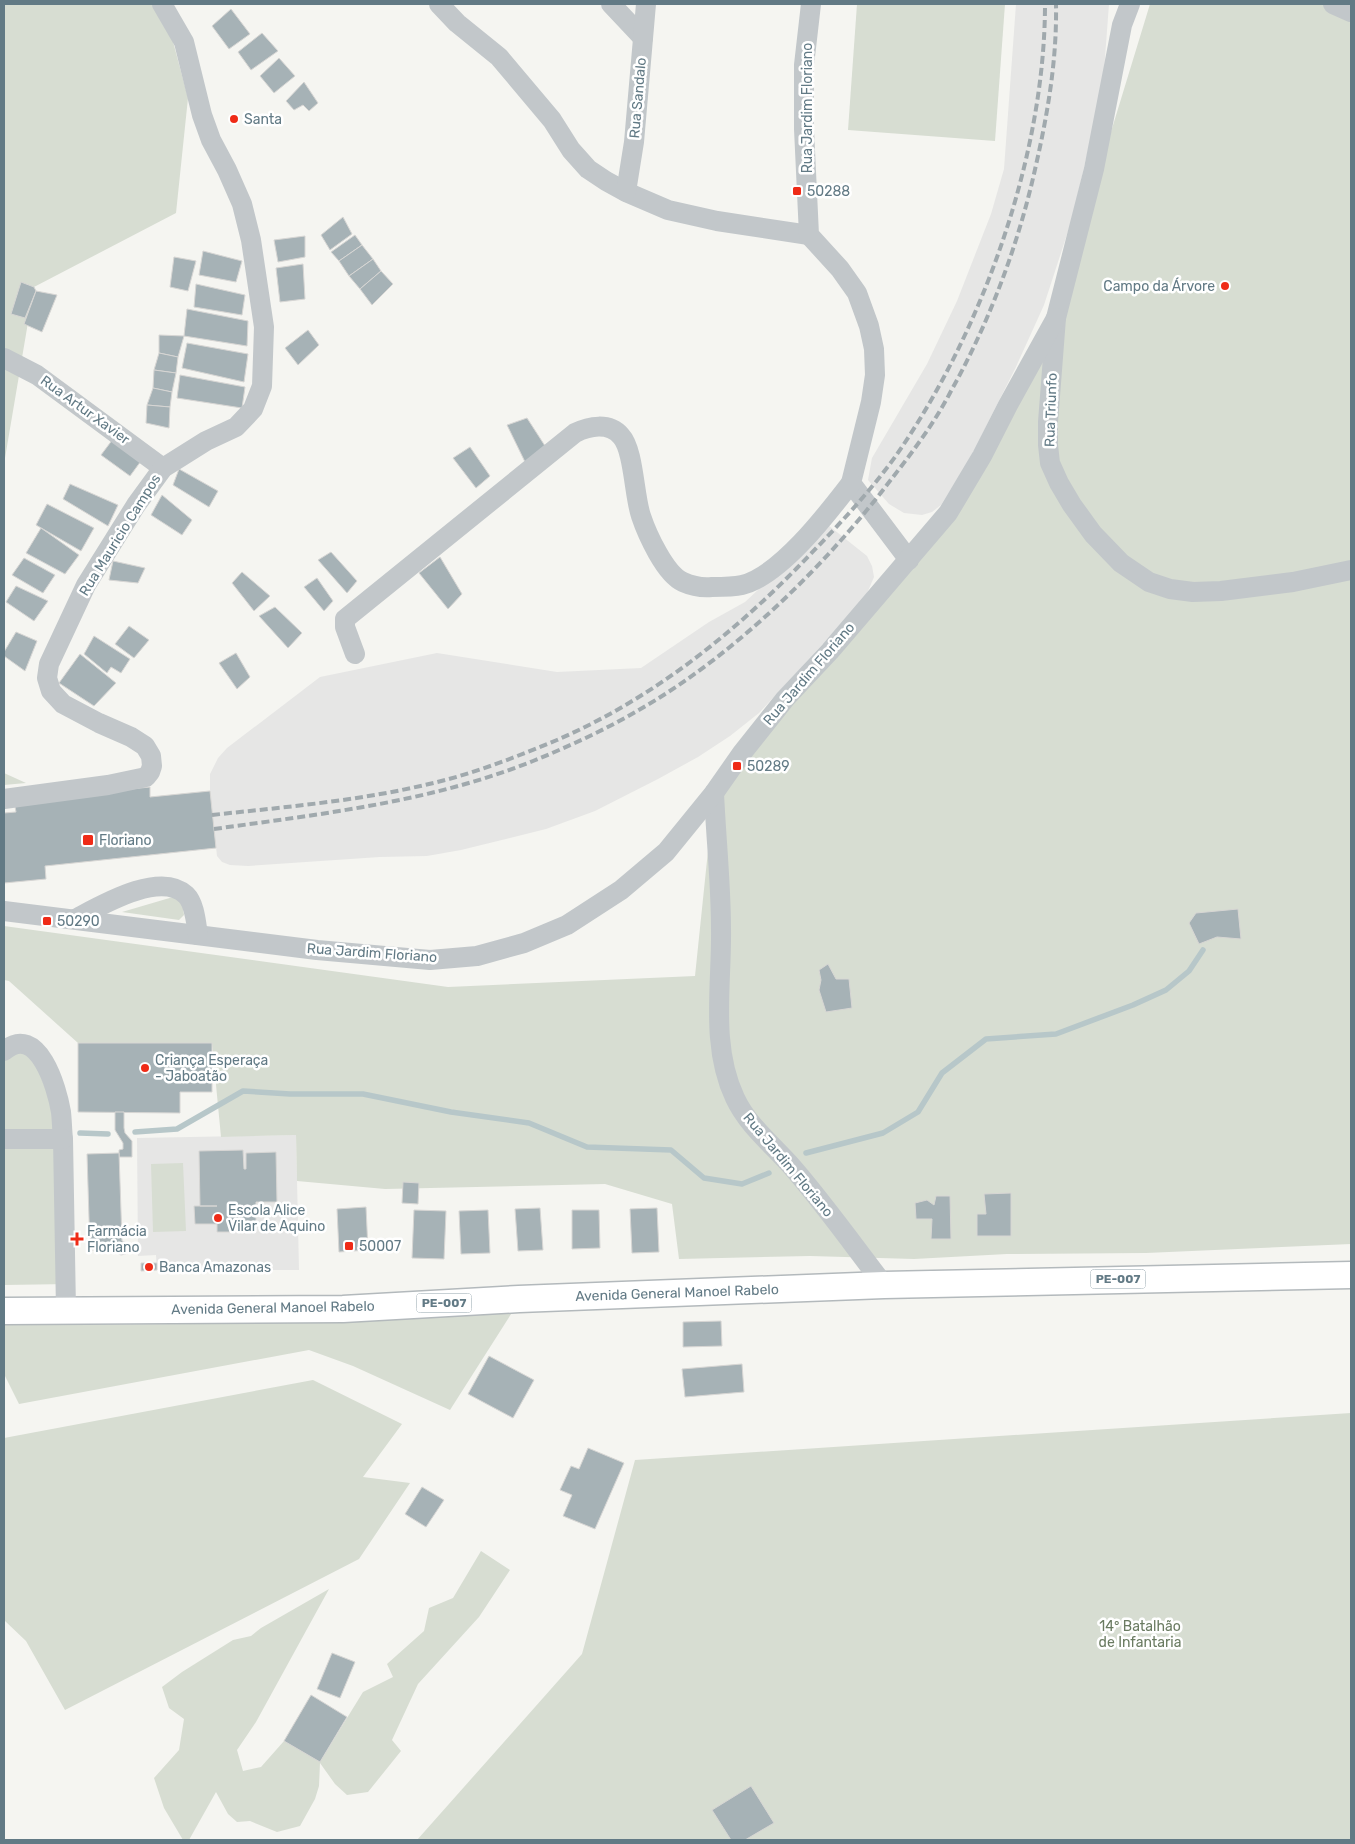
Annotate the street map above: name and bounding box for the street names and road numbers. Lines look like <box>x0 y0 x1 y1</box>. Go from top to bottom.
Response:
street label: Rua Jardim Floriano <box>799 43 816 173</box>
street label: Rua Sandalo <box>626 57 650 139</box>
street label: Rua Artur Xavier <box>37 372 133 448</box>
street label: Rua Triunfo <box>1041 373 1061 447</box>
street label: Rua Mauricio Campos <box>76 471 164 599</box>
street label: Rua Jardim Floriano <box>760 619 858 729</box>
street label: Rua Jardim Floriano <box>306 940 438 966</box>
street label: Rua Jardim Floriano <box>740 1109 836 1221</box>
road number: PE-007 <box>1090 1270 1146 1288</box>
street label: Avenida General Manoel Rabelo <box>575 1281 779 1305</box>
road number: PE-007 <box>416 1294 472 1312</box>
street label: Avenida General Manoel Rabelo <box>171 1298 375 1318</box>

